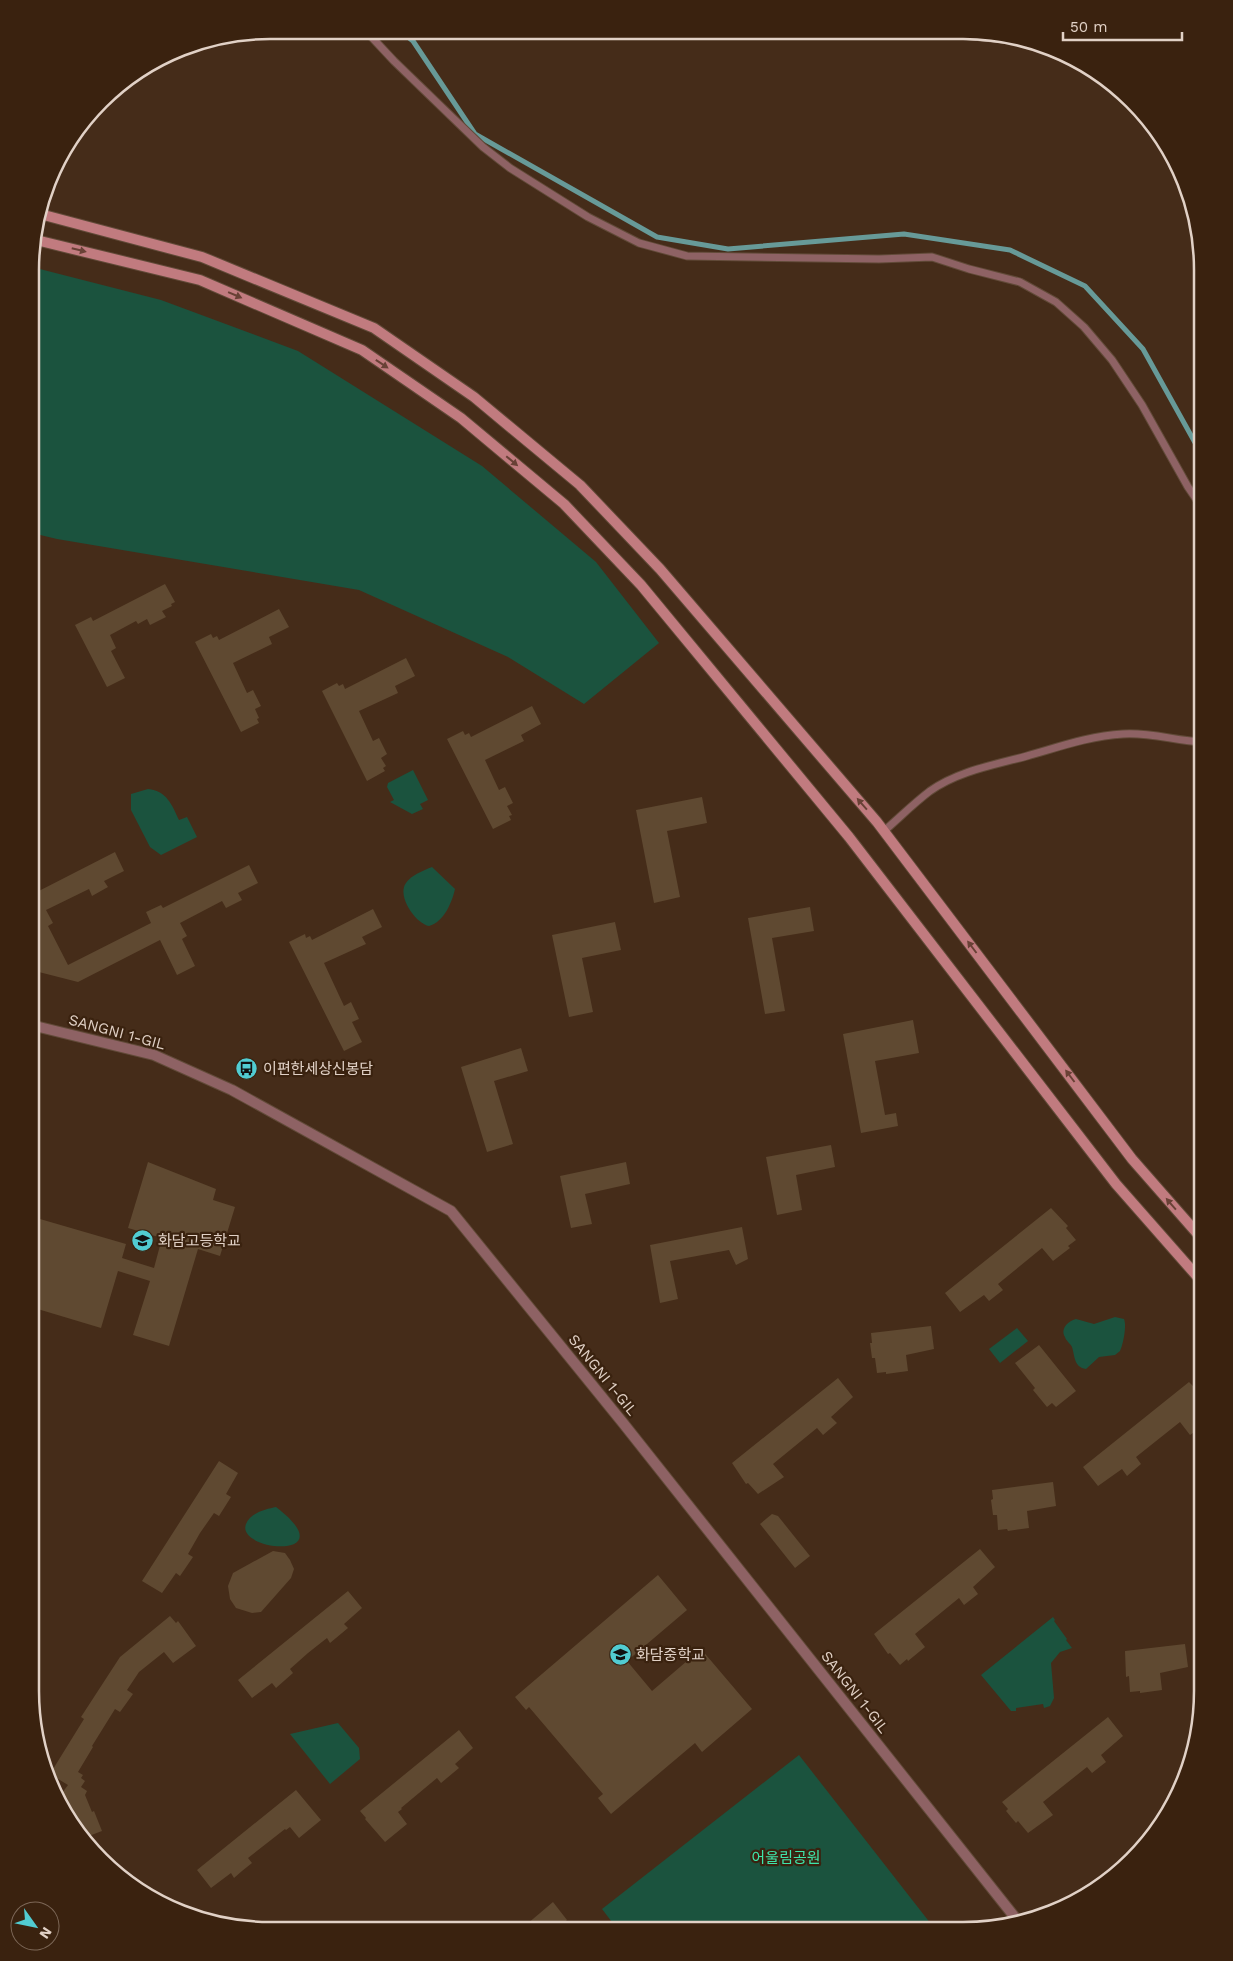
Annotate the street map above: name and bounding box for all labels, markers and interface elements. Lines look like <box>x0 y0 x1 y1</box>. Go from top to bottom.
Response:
scale bar <box>1063 10 1182 42</box>
text: 50 m <box>1070 18 1107 36</box>
one-way arrow <box>72 246 87 254</box>
one-way arrow <box>228 292 242 300</box>
one-way arrow <box>375 359 389 369</box>
one-way arrow <box>506 455 519 466</box>
one-way arrow <box>856 799 868 811</box>
one-way arrow <box>966 941 977 954</box>
street label: SANGNI 1-GIL <box>67 1010 167 1054</box>
bus stop icon: 이편한세상신봉담 <box>235 1057 259 1081</box>
place label: 이편한세상신봉담 <box>263 1060 374 1078</box>
one-way arrow <box>1065 1069 1075 1083</box>
one-way arrow <box>1165 1198 1177 1210</box>
school or university icon: 화담고등학교 <box>130 1229 154 1253</box>
place label: 화담고등학교 <box>158 1232 241 1250</box>
street label: SANGNI 1-GIL <box>565 1331 641 1419</box>
school or university icon: 화담중학교 <box>608 1643 632 1667</box>
place label: 화담중학교 <box>636 1646 705 1664</box>
street label: SANGNI 1-GIL <box>817 1647 893 1737</box>
park label: 어울림공원 <box>751 1849 821 1867</box>
north arrow <box>10 1901 60 1951</box>
text: N <box>36 1924 55 1942</box>

